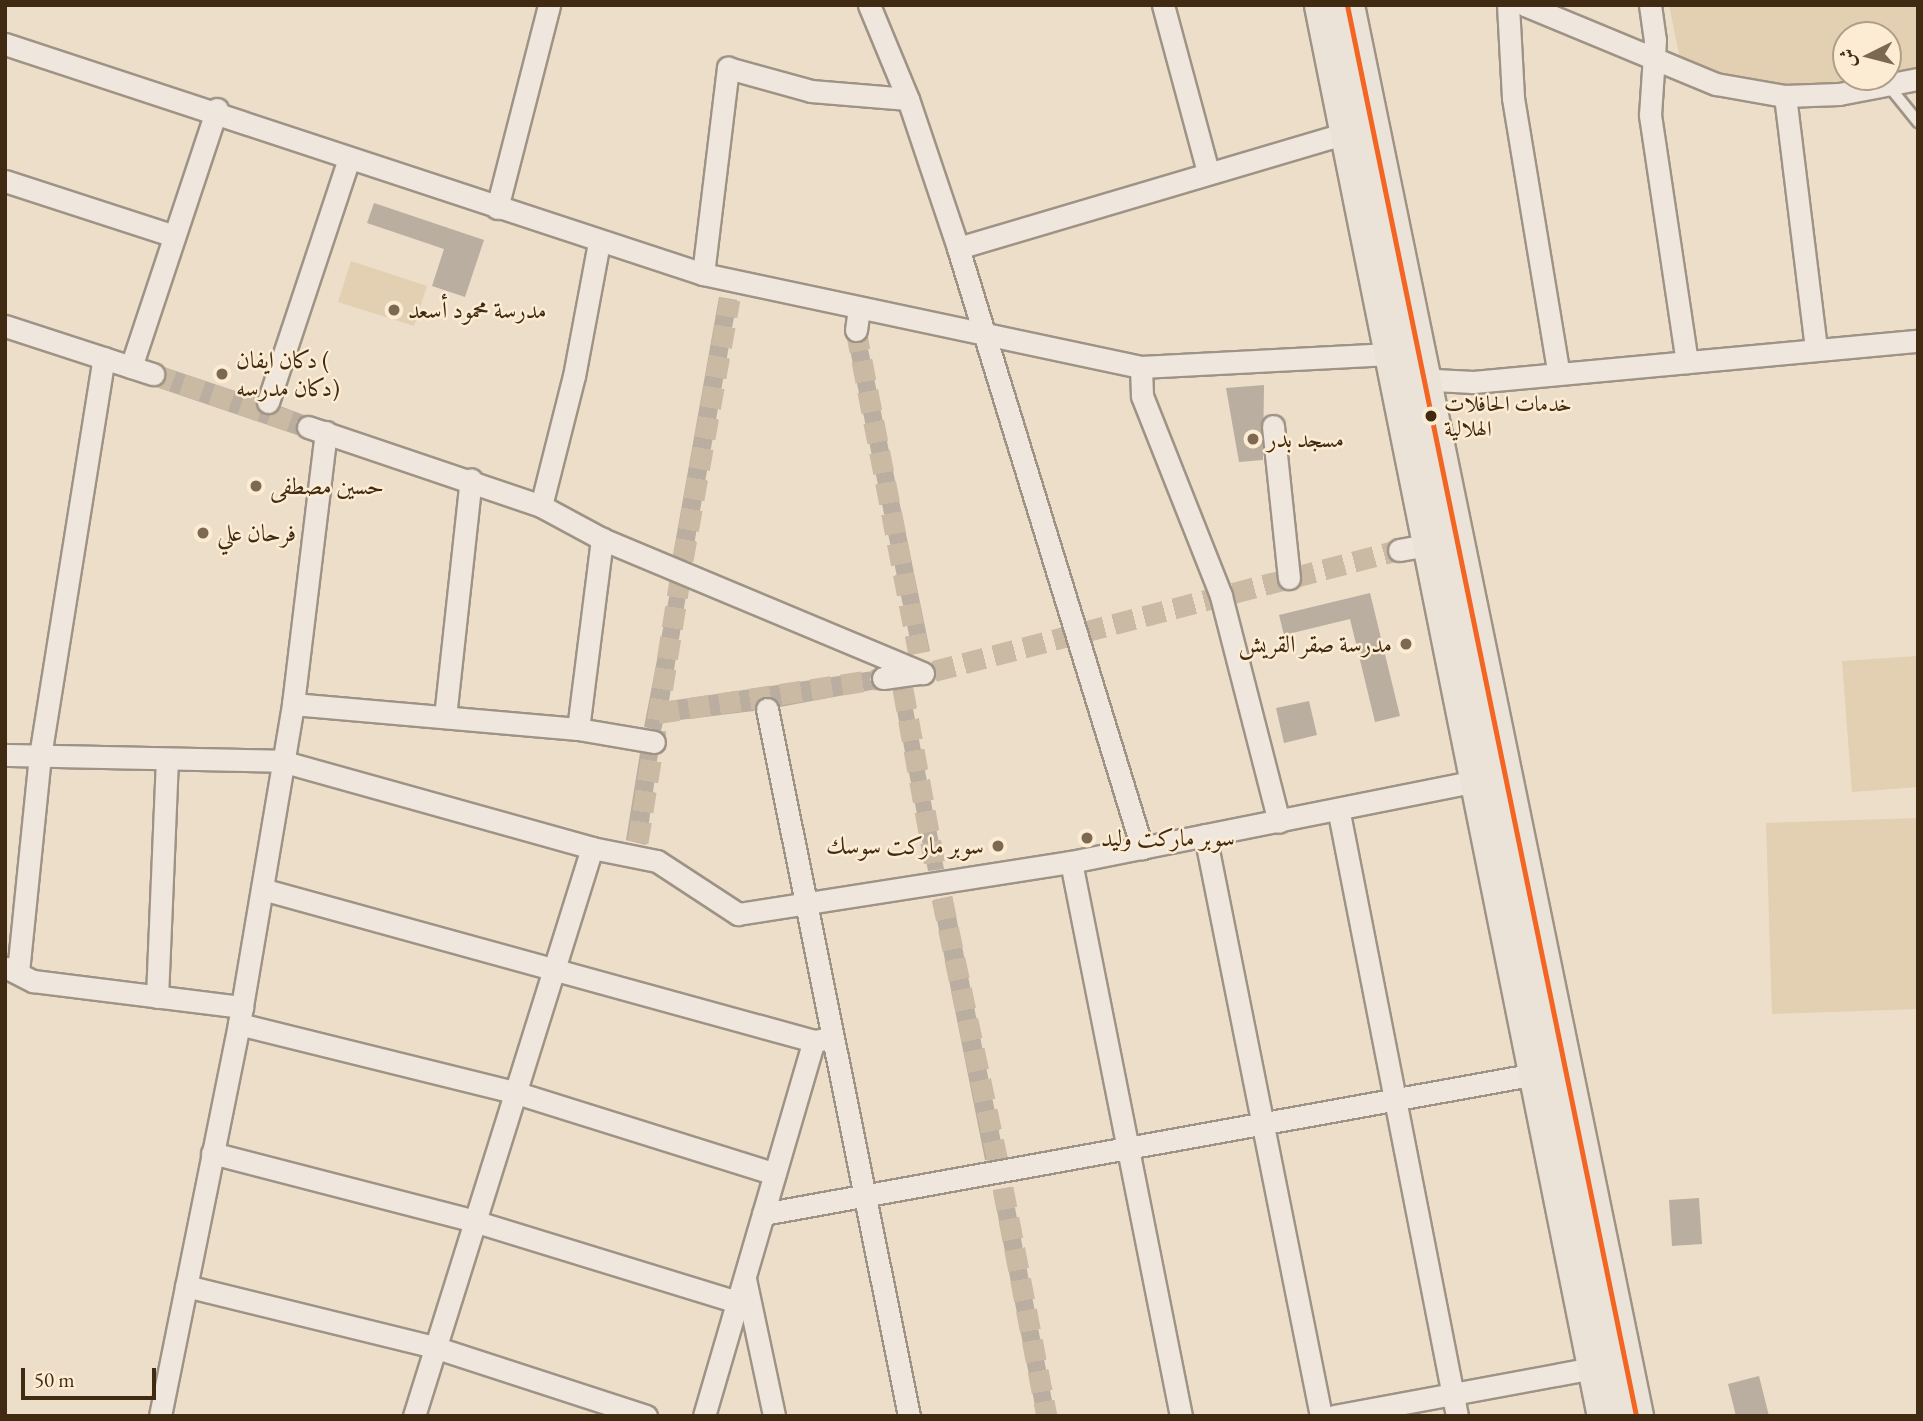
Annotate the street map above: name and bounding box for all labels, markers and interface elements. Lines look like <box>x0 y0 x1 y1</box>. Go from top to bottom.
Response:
north arrow <box>1832 21 1902 91</box>
text: ش <box>1834 47 1861 69</box>
place label: مدرسة محمود أسعد <box>408 296 546 324</box>
marker: مدرسة محمود أسعد <box>386 302 402 318</box>
place label: دكان ايفان ( دكان مدرسه) <box>236 346 340 402</box>
marker: دكان ايفان ( دكان مدرسه) <box>214 366 230 382</box>
place label: خدمات الحافلات الهلالية <box>1444 390 1572 442</box>
marker: خدمات الحافلات الهلالية <box>1424 409 1438 423</box>
place label: مسجد بدر <box>1267 425 1344 453</box>
marker: مسجد بدر <box>1245 431 1261 447</box>
place label: حسين مصطفى <box>270 472 384 500</box>
marker: حسين مصطفى <box>248 478 264 494</box>
place label: فرحان علي <box>217 519 296 547</box>
marker: فرحان علي <box>195 525 211 541</box>
place label: مدرسة صقر القريش <box>1238 630 1392 658</box>
marker: مدرسة صقر القريش <box>1398 636 1414 652</box>
place label: سوبر ماركت وليد <box>1101 824 1235 852</box>
marker: سوبر ماركت وليد <box>1079 830 1095 846</box>
place label: سوبر ماركت سوسك <box>826 832 984 860</box>
marker: سوبر ماركت سوسك <box>990 838 1006 854</box>
scale bar <box>24 1354 159 1398</box>
text: 50 m <box>34 1366 75 1393</box>

